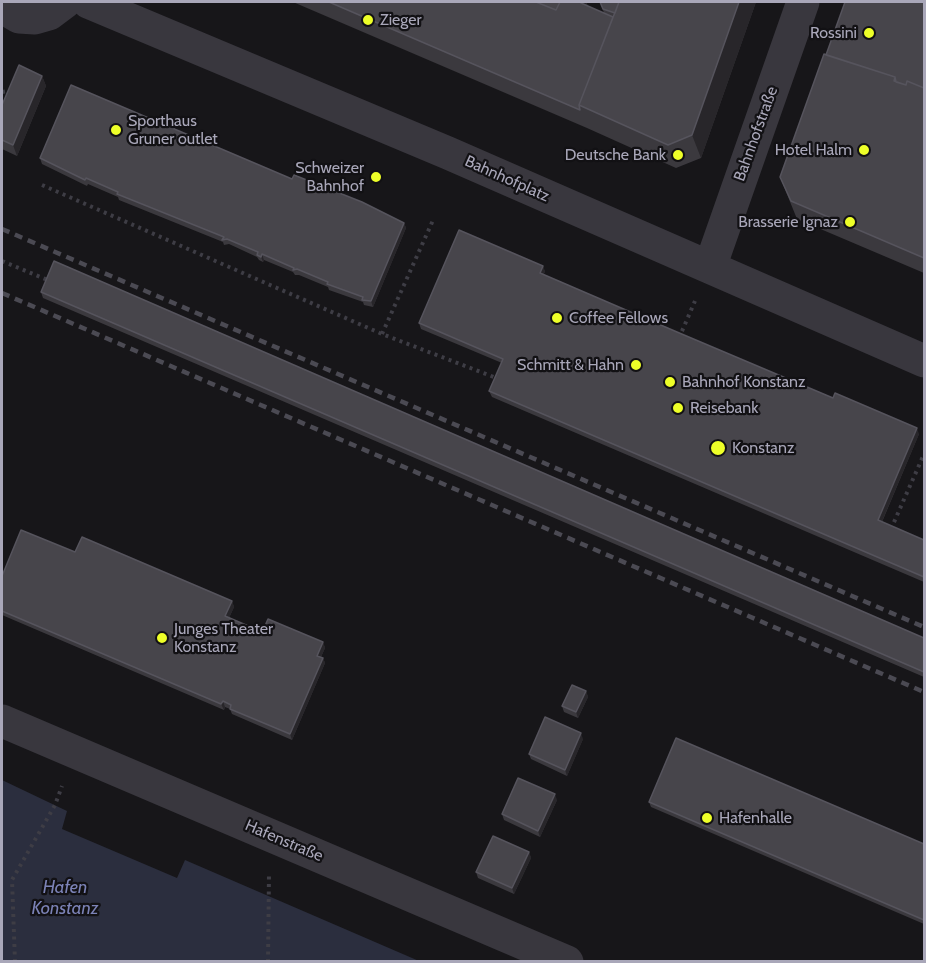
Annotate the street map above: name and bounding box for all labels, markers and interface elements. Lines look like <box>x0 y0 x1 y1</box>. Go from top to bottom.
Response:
place label: Zieger <box>380 10 421 30</box>
marker: Zieger <box>361 13 375 27</box>
place label: Rossini <box>810 23 857 43</box>
marker: Rossini <box>862 26 876 40</box>
street label: Bahnhofstraße <box>730 84 782 184</box>
place label: Sporthaus Gruner outlet <box>128 111 218 149</box>
marker: Sporthaus Gruner outlet <box>109 123 123 137</box>
place label: Hotel Halm <box>775 140 852 160</box>
marker: Hotel Halm <box>857 143 871 157</box>
place label: Deutsche Bank <box>565 145 666 165</box>
marker: Deutsche Bank <box>671 148 685 162</box>
street label: Bahnhofplatz <box>462 152 552 206</box>
place label: Schweizer Bahnhof <box>295 158 364 196</box>
marker: Schweizer Bahnhof <box>369 170 383 184</box>
place label: Brasserie Ignaz <box>738 212 838 232</box>
marker: Brasserie Ignaz <box>843 215 857 229</box>
place label: Coffee Fellows <box>569 308 668 328</box>
marker: Coffee Fellows <box>550 311 564 325</box>
place label: Schmitt & Hahn <box>517 355 624 375</box>
marker: Schmitt & Hahn <box>629 358 643 372</box>
place label: Bahnhof Konstanz <box>682 372 806 392</box>
marker: Bahnhof Konstanz <box>663 375 677 389</box>
place label: Reisebank <box>690 398 758 418</box>
marker: Reisebank <box>671 401 685 415</box>
place label: Konstanz <box>732 438 794 458</box>
marker: Konstanz <box>709 439 727 457</box>
place label: Junges Theater Konstanz <box>174 619 273 657</box>
marker: Junges Theater Konstanz <box>155 631 169 645</box>
place label: Hafenhalle <box>719 808 792 828</box>
marker: Hafenhalle <box>700 811 714 825</box>
street label: Hafenstraße <box>242 816 326 866</box>
water label: Hafen Konstanz <box>32 877 98 920</box>

